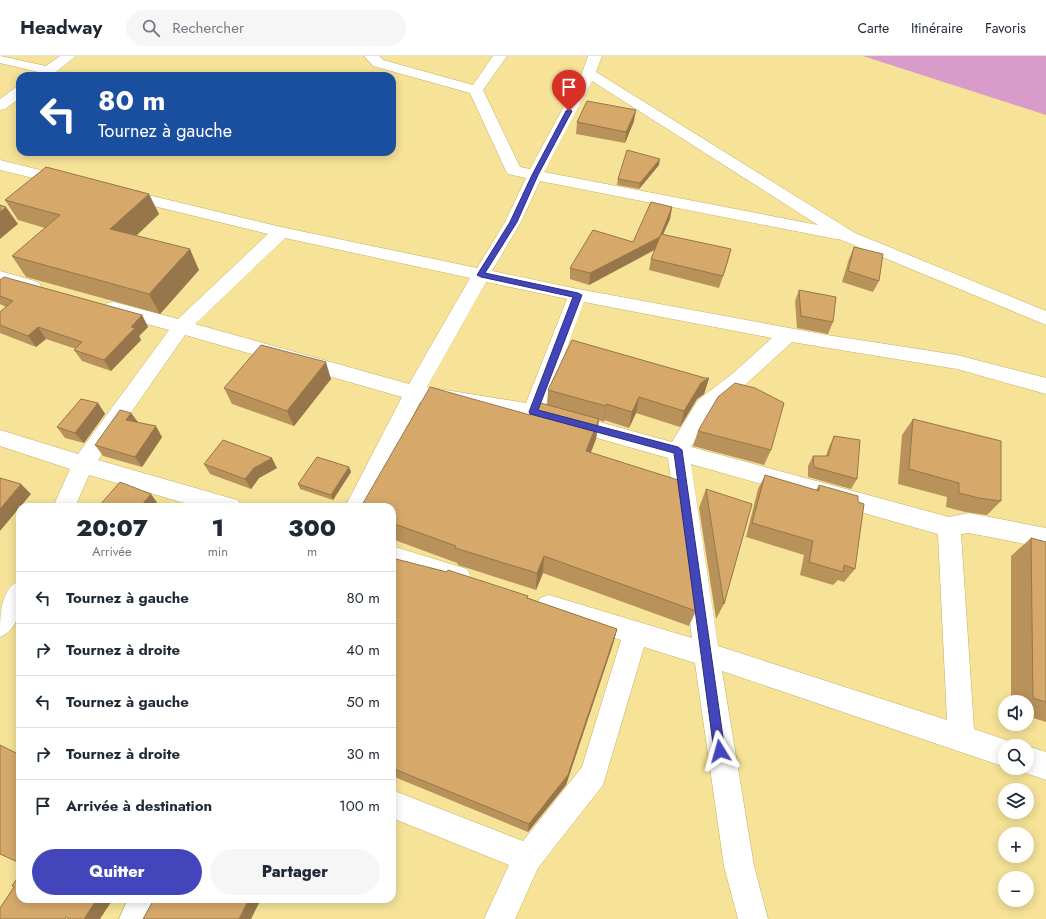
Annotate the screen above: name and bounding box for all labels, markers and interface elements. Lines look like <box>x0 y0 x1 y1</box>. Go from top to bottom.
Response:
search box <box>126 10 406 46</box>
text: Headway <box>20 14 102 41</box>
icon: search <box>140 17 162 39</box>
text: Rechercher <box>172 17 244 39</box>
text: Carte <box>857 18 889 38</box>
text: Itinéraire <box>911 18 963 38</box>
text: Favoris <box>985 18 1026 38</box>
pin <box>552 70 586 111</box>
icon: arrive <box>558 76 580 98</box>
text: 80 m <box>98 80 165 121</box>
icon: left <box>32 88 84 140</box>
text: Tournez à gauche <box>98 118 232 144</box>
text: 20:07 <box>76 510 148 545</box>
text: 1 <box>212 510 224 545</box>
text: 300 <box>288 510 336 545</box>
text: Arrivée <box>92 542 132 561</box>
text: min <box>208 542 228 561</box>
text: m <box>307 542 317 561</box>
icon: left <box>32 587 54 609</box>
text: Tournez à gauche <box>66 587 189 609</box>
text: 80 m <box>347 587 380 609</box>
icon: right <box>32 639 54 661</box>
text: Tournez à droite <box>66 639 180 661</box>
text: 40 m <box>346 639 380 661</box>
icon: left <box>32 691 54 713</box>
text: Tournez à gauche <box>66 691 189 713</box>
text: 50 m <box>346 691 380 713</box>
map controls <box>998 695 1034 907</box>
button: sound <box>998 695 1034 731</box>
position arrow <box>699 730 741 772</box>
button: search <box>998 739 1034 775</box>
icon: right <box>32 743 54 765</box>
text: Tournez à droite <box>66 743 180 765</box>
text: 30 m <box>347 743 380 765</box>
button: layers <box>998 783 1034 819</box>
icon: arrive <box>32 795 54 817</box>
text: Arrivée à destination <box>66 795 212 817</box>
text: 100 m <box>339 795 380 817</box>
button: + <box>998 827 1034 863</box>
button: Quitter <box>32 849 202 895</box>
button: Partager <box>210 849 380 895</box>
button: − <box>998 871 1034 907</box>

